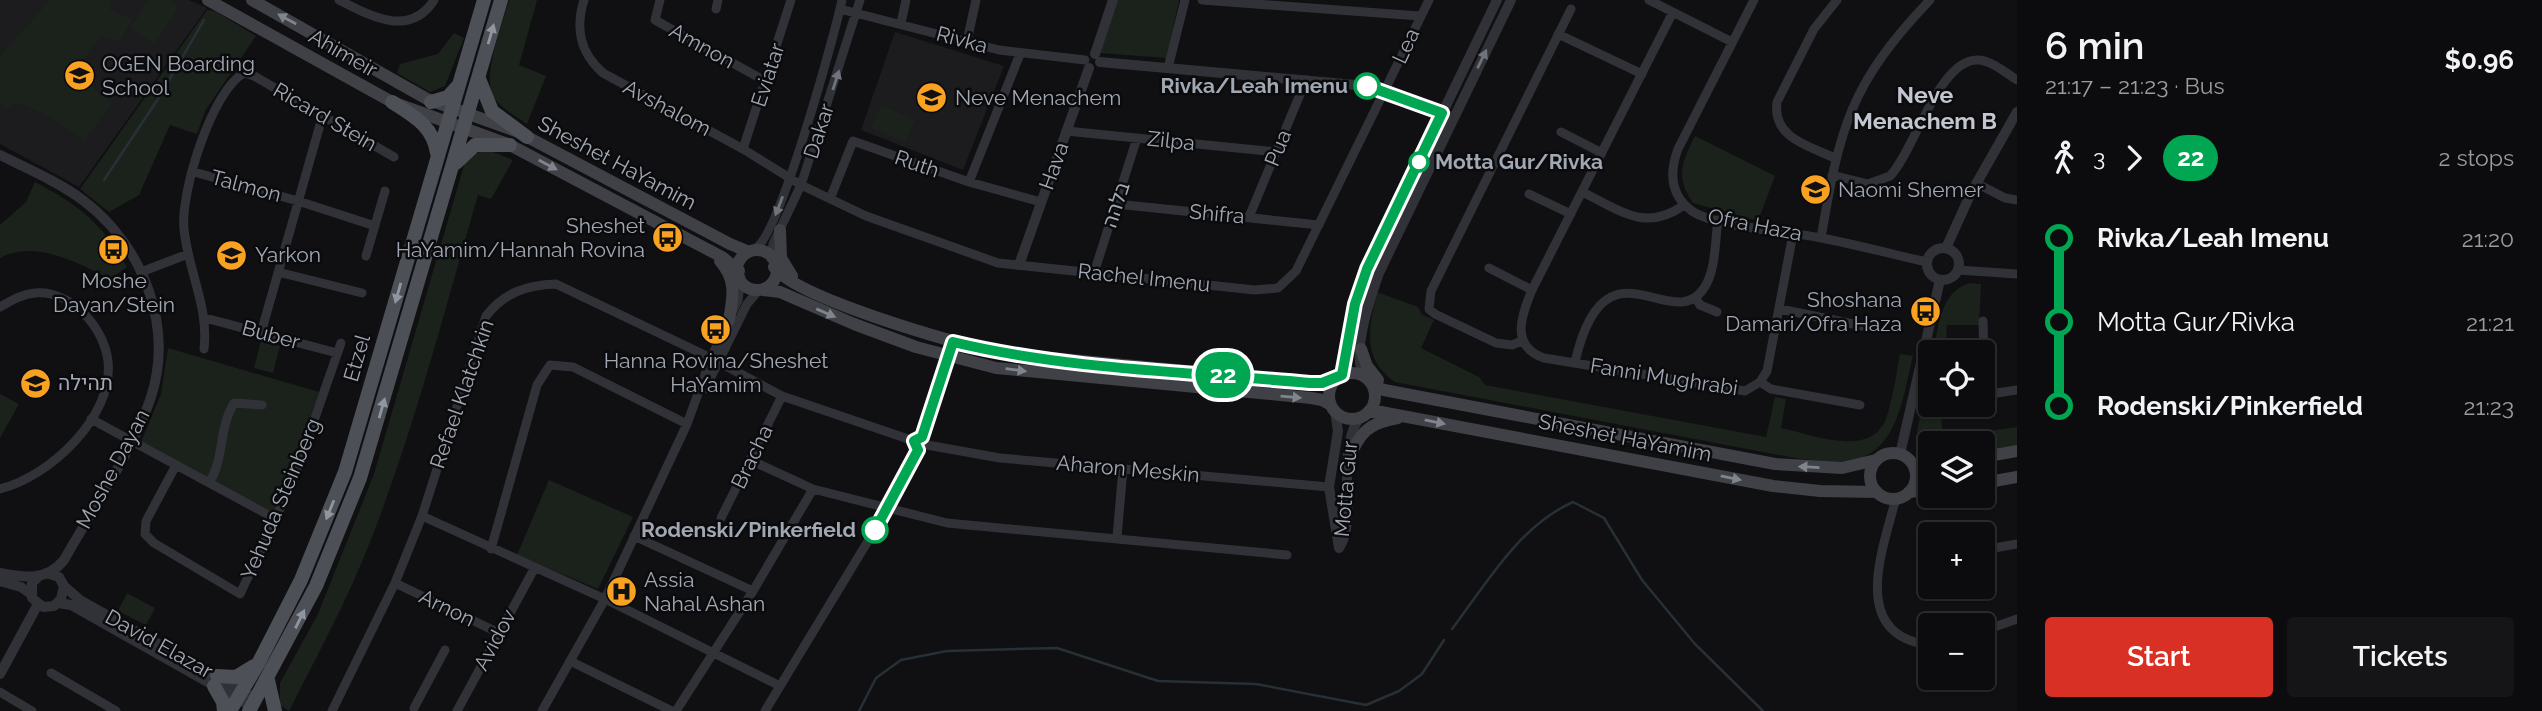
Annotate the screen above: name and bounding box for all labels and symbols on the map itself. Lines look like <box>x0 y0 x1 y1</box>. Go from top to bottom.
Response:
one-way arrow <box>277 13 297 25</box>
street label: Amnon <box>665 18 739 74</box>
street label: Rivka <box>934 21 990 58</box>
street label: Ahimeir <box>305 23 382 82</box>
one-way arrow <box>487 23 497 44</box>
street label: Lea <box>1387 24 1424 67</box>
street label: Eviatar <box>746 39 790 110</box>
one-way arrow <box>1476 49 1488 69</box>
place label: OGEN Boarding School <box>102 51 255 100</box>
school or university icon: OGEN Boarding School <box>62 59 96 93</box>
one-way arrow <box>831 69 841 90</box>
place label: Rivka/Leah Imenu <box>1161 73 1348 98</box>
marker: Rivka/Leah Imenu <box>1354 73 1380 99</box>
street label: Avshalom <box>619 74 715 141</box>
street label: Ricard Stein <box>269 77 381 156</box>
school or university icon: Neve Menachem <box>915 81 949 115</box>
district label: Neve Menachem B <box>1853 81 1997 134</box>
place label: Neve Menachem <box>955 85 1121 110</box>
street label: Dakar <box>798 100 839 161</box>
street label: Sheshet HaYamim <box>534 110 701 215</box>
street label: Zilpa <box>1146 126 1196 155</box>
street label: Pua <box>1259 126 1296 170</box>
street label: Hava <box>1033 139 1074 193</box>
street label: Ruth <box>892 144 943 183</box>
place label: Motta Gur/Rivka <box>1435 149 1603 174</box>
marker: Motta Gur/Rivka <box>1409 152 1429 172</box>
one-way arrow <box>539 159 558 171</box>
street label: Talmon <box>208 164 284 207</box>
school or university icon: Naomi Shemer <box>1798 173 1832 207</box>
place label: Naomi Shemer <box>1838 177 1984 202</box>
street label: בלהה <box>1096 179 1135 231</box>
one-way arrow <box>773 195 784 216</box>
street label: Shifra <box>1188 199 1246 228</box>
street label: Ofra Haza <box>1706 203 1804 246</box>
place label: Sheshet HaYamim/Hannah Rovina <box>396 213 645 262</box>
bus stop icon: Sheshet HaYamim/Hannah Rovina <box>651 221 685 255</box>
bus stop icon: Moshe Dayan/Stein <box>97 232 131 266</box>
school or university icon: Yarkon <box>215 238 249 272</box>
place label: Yarkon <box>255 242 321 267</box>
street label: Rachel Imenu <box>1077 258 1212 297</box>
place label: Moshe Dayan/Stein <box>53 268 175 317</box>
one-way arrow <box>392 282 403 304</box>
place label: Shoshana Damari/Ofra Haza <box>1725 287 1902 336</box>
bus stop icon: Shoshana Damari/Ofra Haza <box>1908 295 1942 329</box>
one-way arrow <box>816 308 837 319</box>
bus stop icon: Hanna Rovina/Sheshet HaYamim <box>699 312 733 346</box>
street label: Buber <box>239 315 304 354</box>
street label: Refael Klatchkin <box>424 316 499 472</box>
street label: Etzel <box>338 331 375 384</box>
place label: Hanna Rovina/Sheshet HaYamim <box>604 348 828 397</box>
line badge: 22 <box>1192 352 1254 398</box>
street label: Fanni Mughrabi <box>1588 352 1740 401</box>
one-way arrow <box>1005 365 1027 376</box>
school or university icon: תהילה <box>18 366 52 400</box>
place label: תהילה <box>58 370 113 395</box>
one-way arrow <box>1280 391 1302 402</box>
one-way arrow <box>377 397 387 418</box>
street label: Moshe Dayan <box>71 405 154 533</box>
street label: Sheshet HaYamim <box>1536 408 1714 467</box>
street label: Yehuda Steinberg <box>235 414 326 583</box>
one-way arrow <box>1424 416 1446 427</box>
street label: Bracha <box>725 421 778 493</box>
street label: Motta Gur <box>1329 439 1362 538</box>
street label: Aharon Meskin <box>1055 450 1201 487</box>
one-way arrow <box>1798 461 1820 472</box>
one-way arrow <box>1720 472 1742 483</box>
one-way arrow <box>324 499 335 520</box>
place label: Rodenski/Pinkerfield <box>641 517 856 542</box>
marker: Rodenski/Pinkerfield <box>862 517 888 543</box>
place label: Assia Nahal Ashan <box>644 567 765 616</box>
hospital icon: Assia Nahal Ashan <box>604 575 638 609</box>
street label: Arnon <box>415 583 479 632</box>
street label: David Elazar <box>101 604 218 684</box>
street label: Avidov <box>468 605 521 675</box>
one-way arrow <box>294 609 305 629</box>

